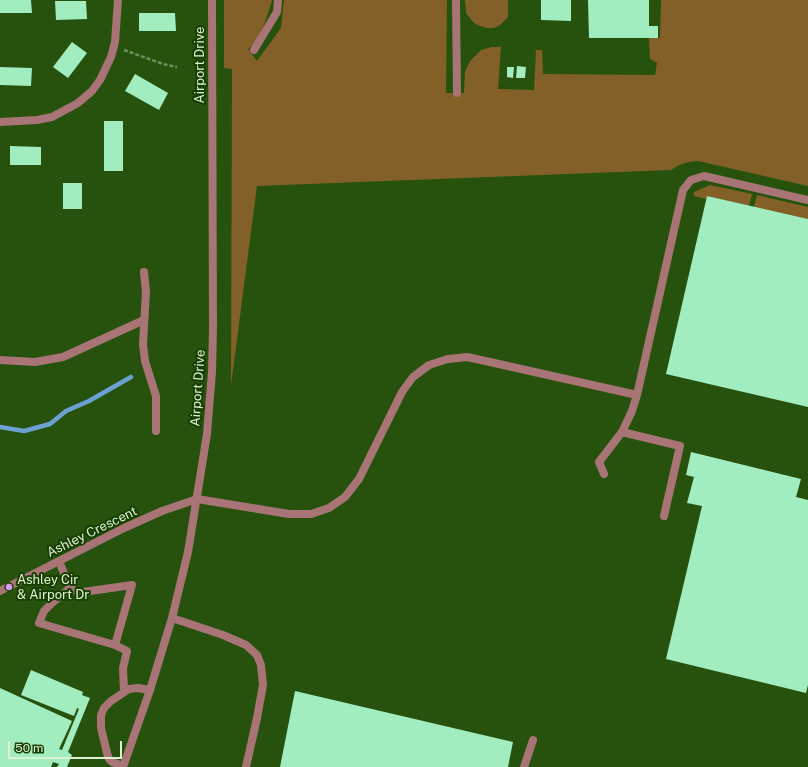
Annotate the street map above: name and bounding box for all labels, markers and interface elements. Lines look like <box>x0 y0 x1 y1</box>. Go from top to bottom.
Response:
street label: Airport Drive <box>192 27 208 103</box>
street label: Airport Drive <box>188 349 208 427</box>
street label: Ashley Crescent <box>44 503 140 561</box>
place label: Ashley Cir & Airport Dr <box>17 572 89 603</box>
marker: Ashley Cir & Airport Dr <box>4 582 14 592</box>
scale bar <box>10 733 124 759</box>
text: 50 m <box>15 741 43 755</box>

